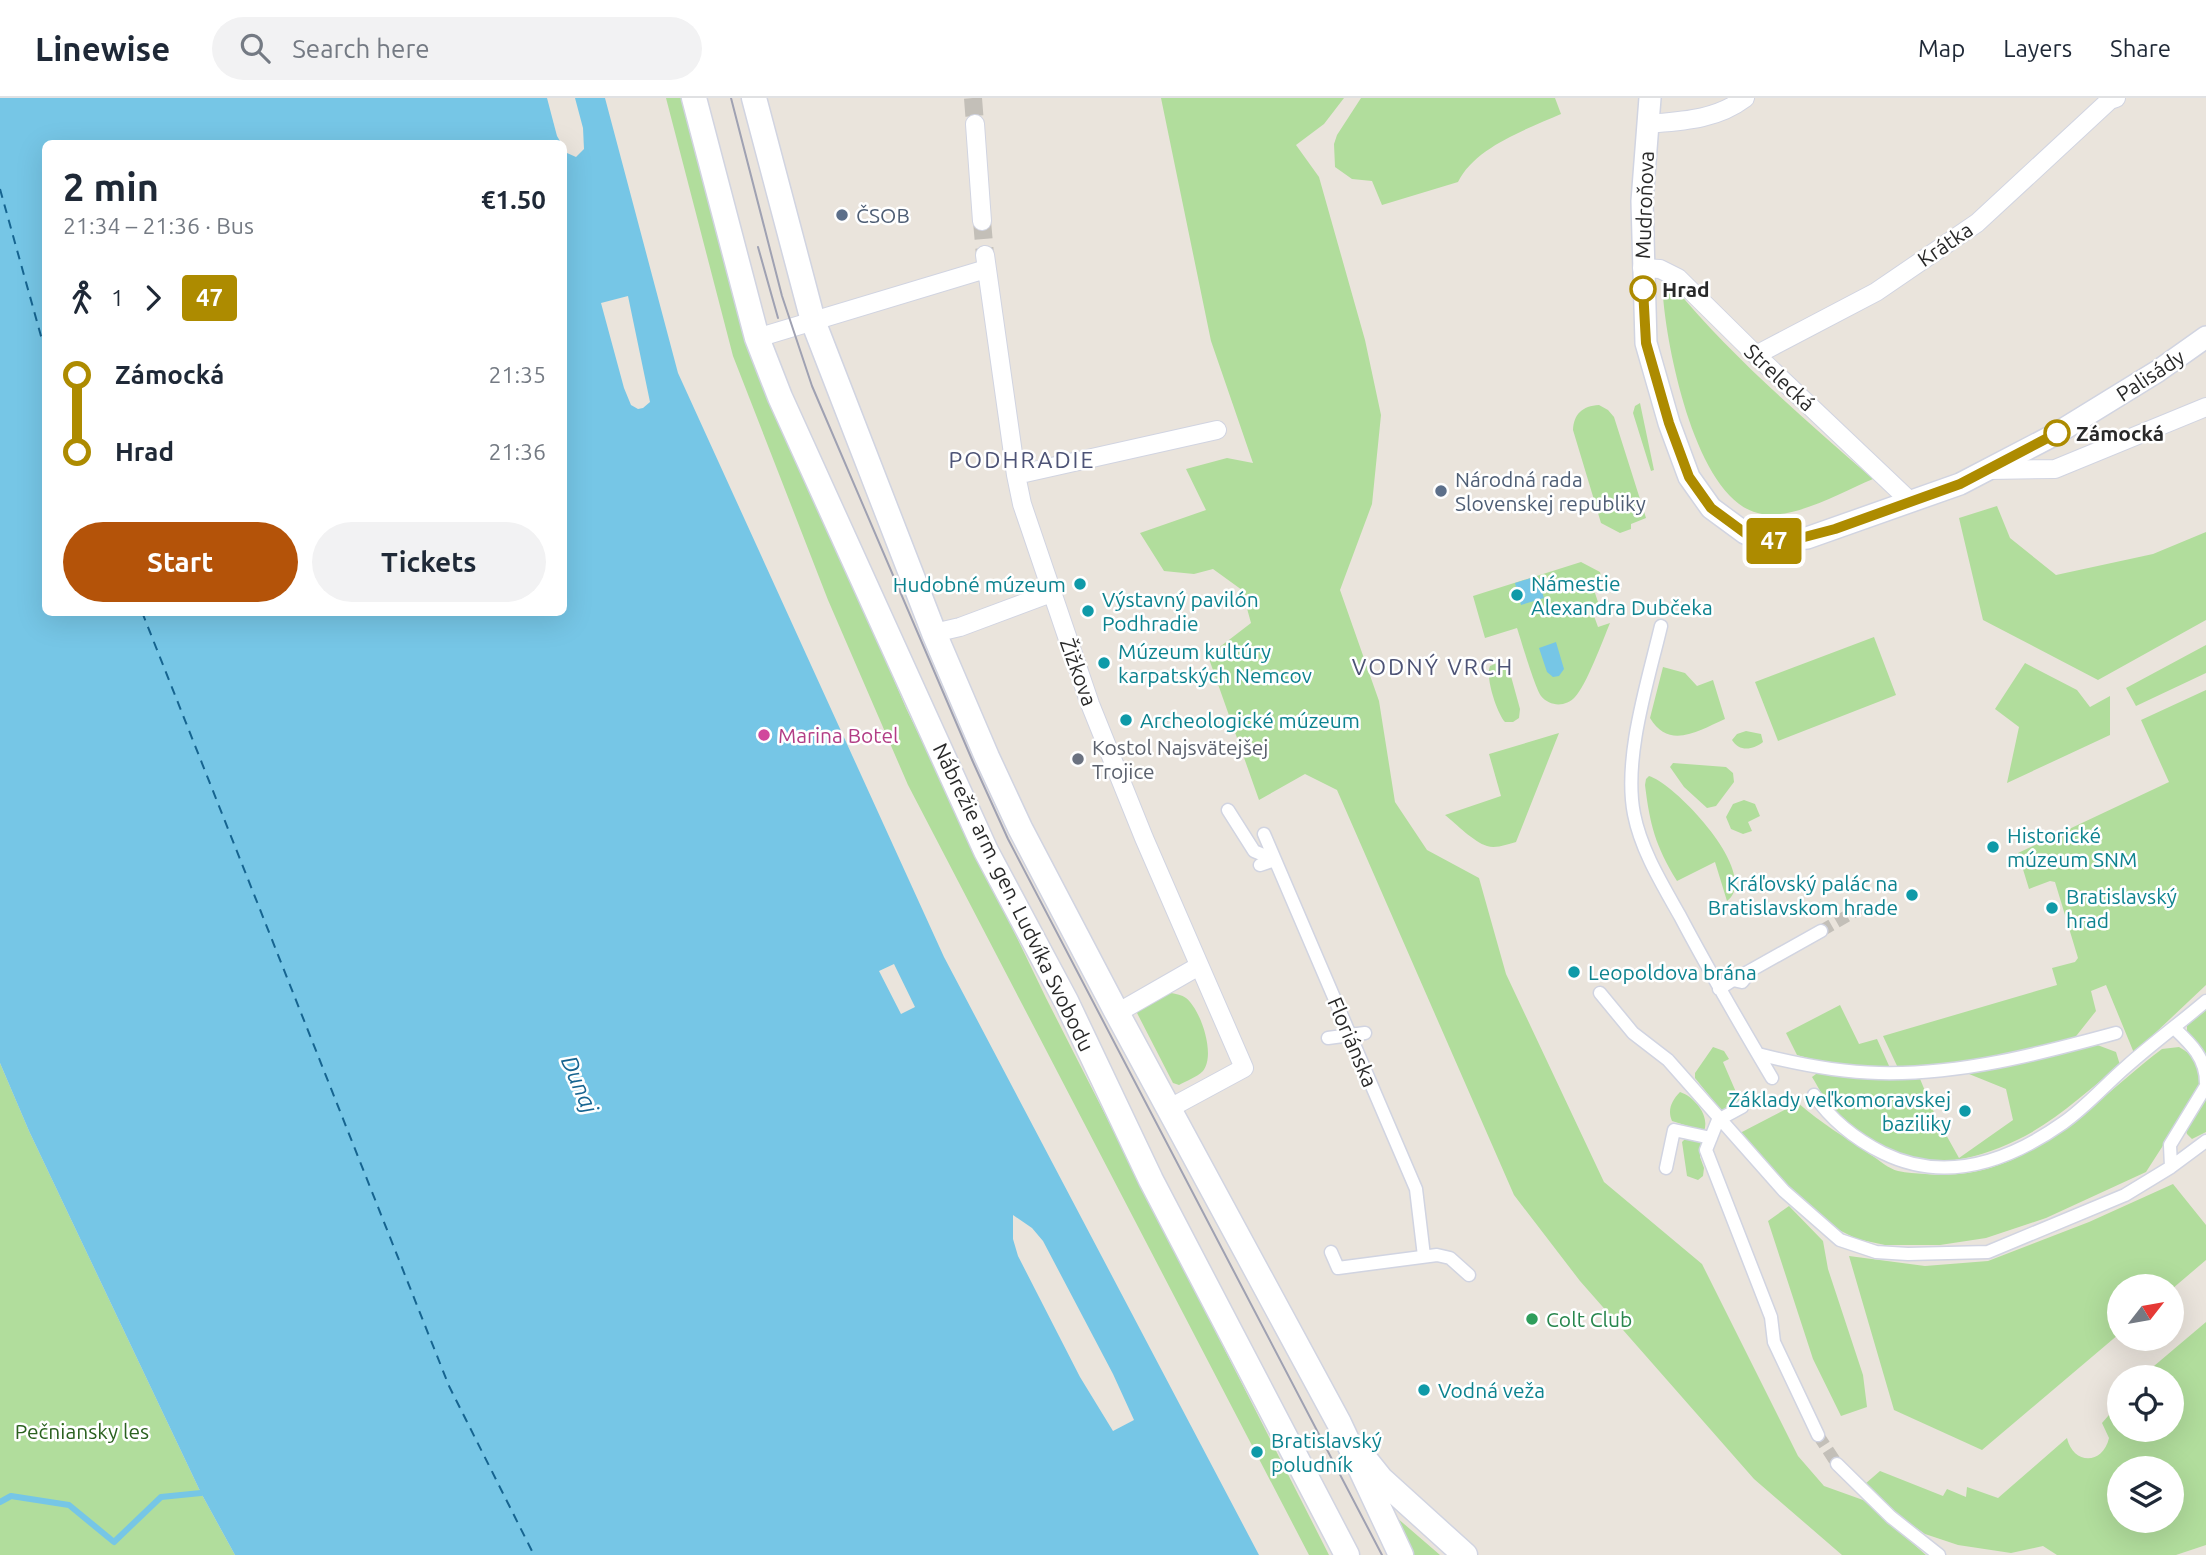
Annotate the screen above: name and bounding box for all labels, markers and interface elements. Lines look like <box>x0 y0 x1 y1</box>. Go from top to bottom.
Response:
search box <box>212 17 702 80</box>
icon: search <box>236 29 274 67</box>
text: Linewise <box>35 30 170 67</box>
text: Search here <box>292 34 430 63</box>
text: Map <box>1918 35 1965 62</box>
text: Layers <box>2003 35 2072 62</box>
text: Share <box>2110 35 2171 62</box>
street label: Mudroňova <box>1630 151 1658 259</box>
text: 2 min <box>63 166 159 208</box>
text: €1.50 <box>481 185 546 214</box>
place label: ČSOB <box>856 203 910 227</box>
marker: ČSOB <box>834 207 850 223</box>
text: 21:34 – 21:36 · Bus <box>63 213 254 238</box>
street label: Krátka <box>1913 217 1977 271</box>
marker: Hrad <box>1630 276 1656 302</box>
place label: Hrad <box>1662 277 1710 301</box>
icon: walk <box>63 279 101 317</box>
icon: forward <box>134 279 172 317</box>
text: 47 <box>196 284 223 311</box>
text: 1 <box>111 285 124 310</box>
street label: Strelecká <box>1740 339 1820 415</box>
street label: Palisády <box>2112 344 2188 406</box>
text: Zámocká <box>115 360 224 389</box>
text: 21:35 <box>488 362 546 387</box>
marker: Zámocká <box>2044 420 2070 446</box>
place label: Zámocká <box>2076 421 2164 445</box>
text: Hrad <box>115 437 174 466</box>
text: 21:36 <box>488 439 546 464</box>
district label: PODHRADIE <box>949 447 1095 472</box>
place label: Národná rada Slovenskej republiky <box>1455 467 1646 515</box>
marker: Národná rada Slovenskej republiky <box>1433 483 1449 499</box>
line badge: 47 <box>1742 518 1806 564</box>
button: Start <box>63 522 298 602</box>
button: Tickets <box>312 522 546 602</box>
text: 47 <box>1760 527 1788 554</box>
place label: Námestie Alexandra Dubčeka <box>1531 571 1713 619</box>
place label: Hudobné múzeum <box>893 572 1066 596</box>
marker: Hudobné múzeum <box>1072 576 1088 592</box>
place label: Výstavný pavilón Podhradie <box>1102 587 1259 635</box>
marker: Námestie Alexandra Dubčeka <box>1509 587 1525 603</box>
marker: Výstavný pavilón Podhradie <box>1080 603 1096 619</box>
street label: Žižkova <box>1056 635 1102 709</box>
place label: Múzeum kultúry karpatských Nemcov <box>1118 639 1312 687</box>
district label: VODNÝ VRCH <box>1352 653 1514 679</box>
marker: Múzeum kultúry karpatských Nemcov <box>1096 655 1112 671</box>
place label: Archeologické múzeum <box>1140 708 1360 732</box>
marker: Archeologické múzeum <box>1118 712 1134 728</box>
place label: Marina Botel <box>778 723 899 747</box>
marker: Marina Botel <box>756 727 772 743</box>
place label: Kostol Najsvätejšej Trojice <box>1092 735 1268 783</box>
street label: Nábrežie arm. gen. Ludvíka Svobodu <box>929 739 1099 1055</box>
marker: Kostol Najsvätejšej Trojice <box>1070 751 1086 767</box>
place label: Historické múzeum SNM <box>2007 823 2137 871</box>
marker: Historické múzeum SNM <box>1985 839 2001 855</box>
place label: Kráľovský palác na Bratislavskom hrade <box>1708 871 1898 919</box>
place label: Bratislavský hrad <box>2066 884 2177 932</box>
marker: Kráľovský palác na Bratislavskom hrade <box>1904 887 1920 903</box>
marker: Bratislavský hrad <box>2044 900 2060 916</box>
place label: Leopoldova brána <box>1588 960 1757 984</box>
marker: Leopoldova brána <box>1566 964 1582 980</box>
street label: Floriánska <box>1323 994 1383 1090</box>
water label: Dunaj <box>557 1052 604 1117</box>
place label: Základy veľkomoravskej baziliky <box>1728 1087 1951 1135</box>
marker: Základy veľkomoravskej baziliky <box>1957 1103 1973 1119</box>
north arrow <box>2107 1274 2184 1351</box>
map controls <box>2107 1274 2184 1533</box>
place label: Colt Club <box>1546 1307 1632 1331</box>
marker: Colt Club <box>1524 1311 1540 1327</box>
button: locate <box>2107 1365 2184 1442</box>
place label: Vodná veža <box>1438 1378 1545 1402</box>
marker: Vodná veža <box>1416 1382 1432 1398</box>
park label: Pečniansky les <box>15 1419 149 1443</box>
place label: Bratislavský poludník <box>1271 1428 1382 1476</box>
marker: Bratislavský poludník <box>1249 1444 1265 1460</box>
button: layers <box>2107 1456 2184 1533</box>

